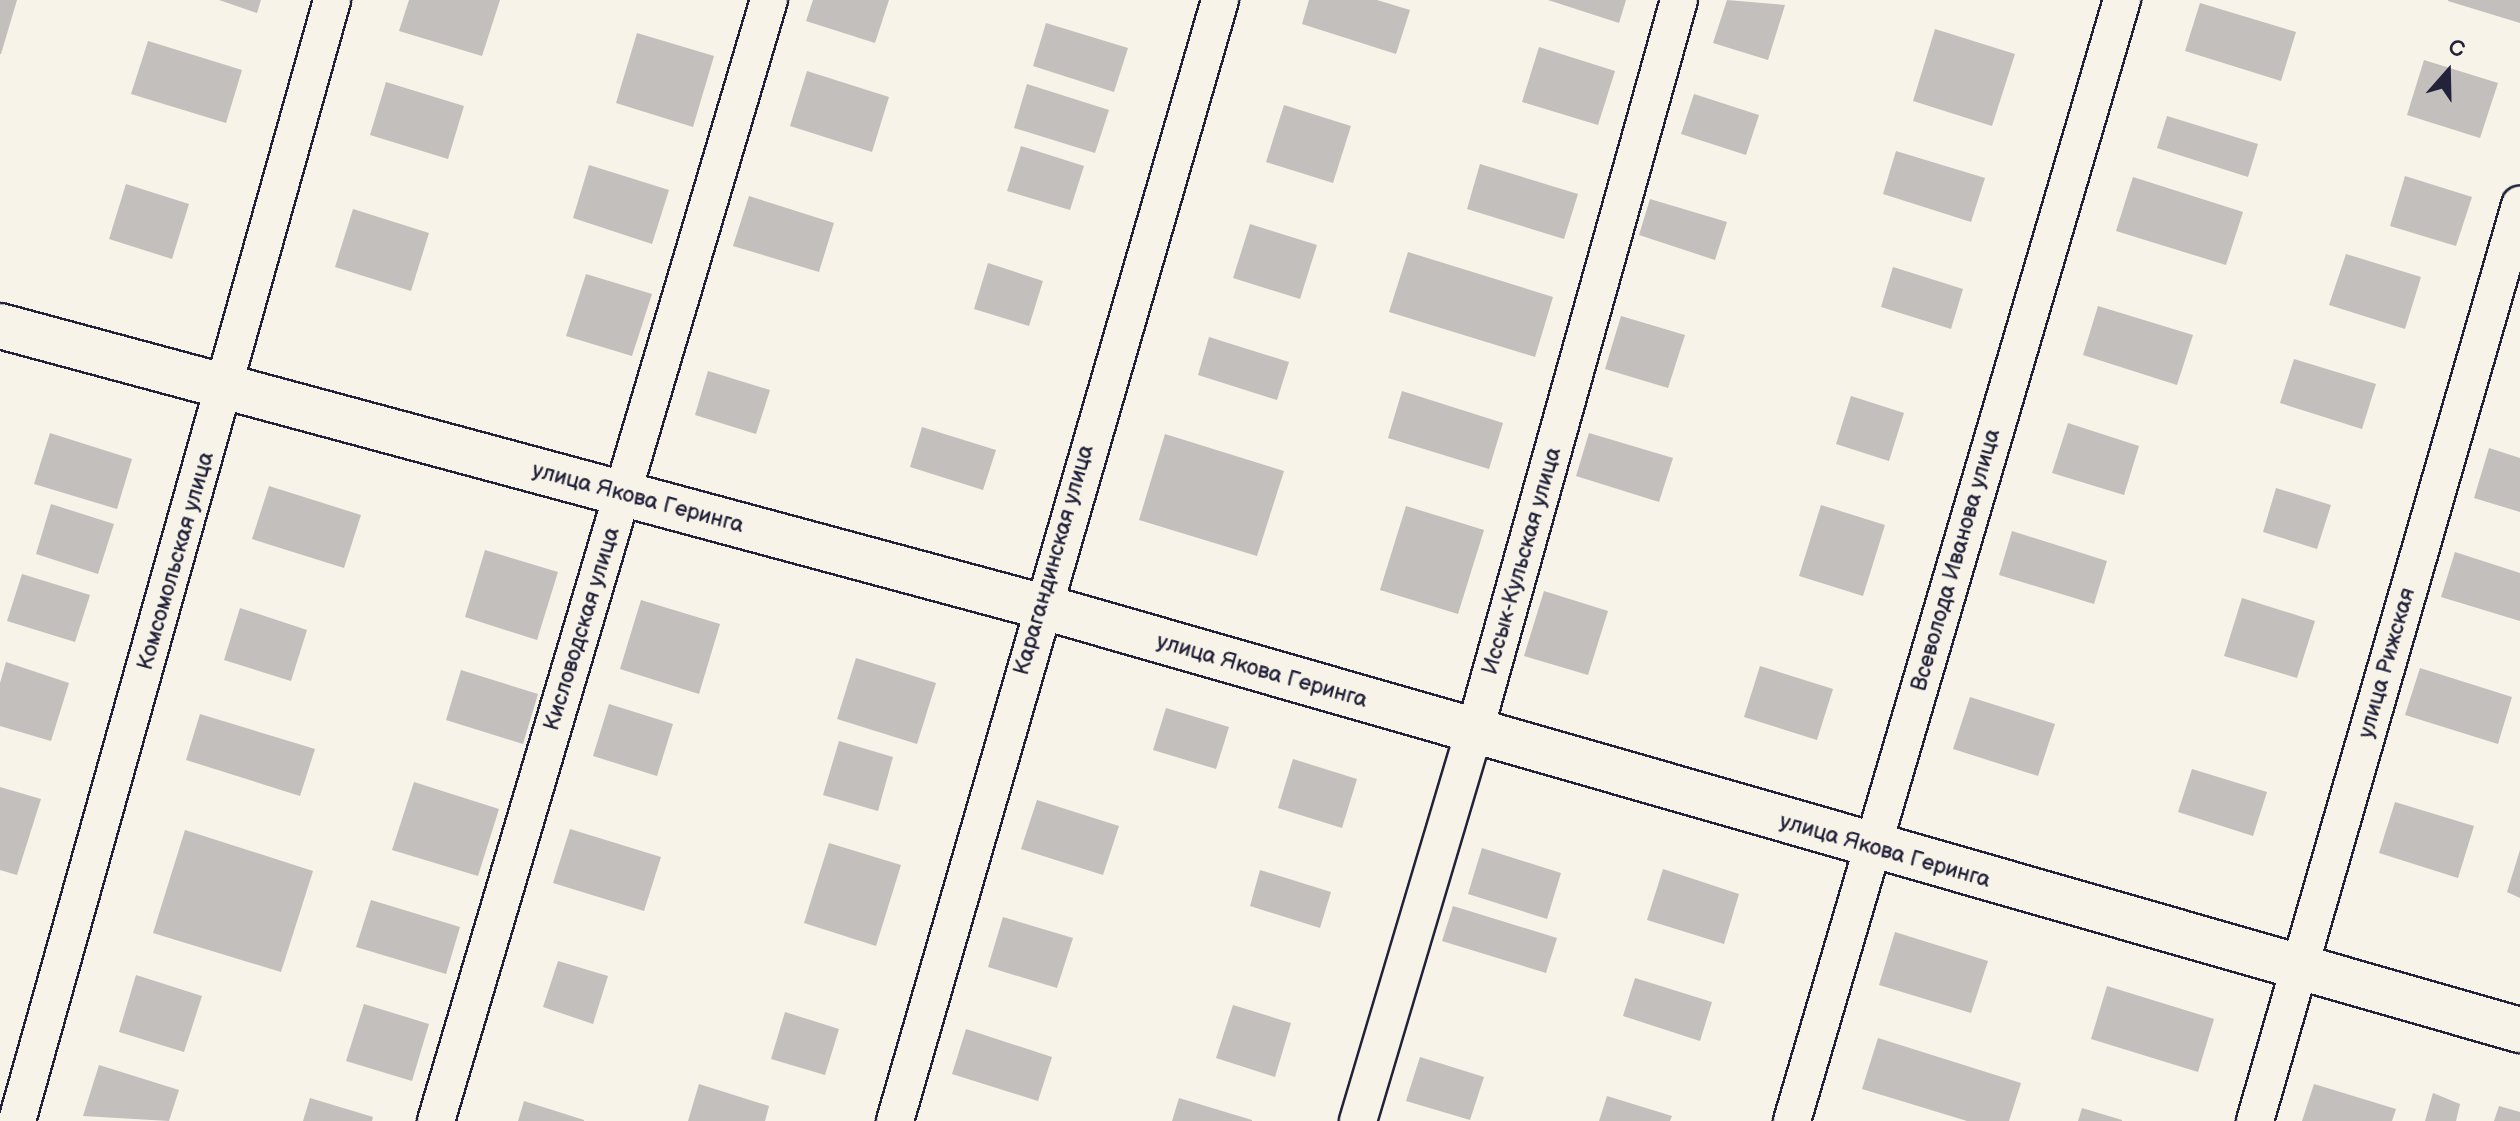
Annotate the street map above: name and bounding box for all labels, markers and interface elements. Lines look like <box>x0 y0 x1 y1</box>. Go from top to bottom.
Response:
north arrow <box>2408 32 2488 112</box>
text: С <box>2445 34 2468 64</box>
street label: Всеволода Иванова улица <box>1906 426 2006 694</box>
street label: Карагандинская улица <box>1008 442 1100 678</box>
street label: Иссык-Кульская улица <box>1477 444 1567 678</box>
street label: Комсомольская улица <box>132 449 220 673</box>
street label: улица Якова Геринга <box>529 457 747 539</box>
street label: Кисловодская улица <box>539 524 625 734</box>
street label: улица Рижская <box>2353 585 2421 741</box>
street label: улица Якова Геринга <box>1154 628 1370 714</box>
street label: улица Якова Геринга <box>1777 808 1993 894</box>

